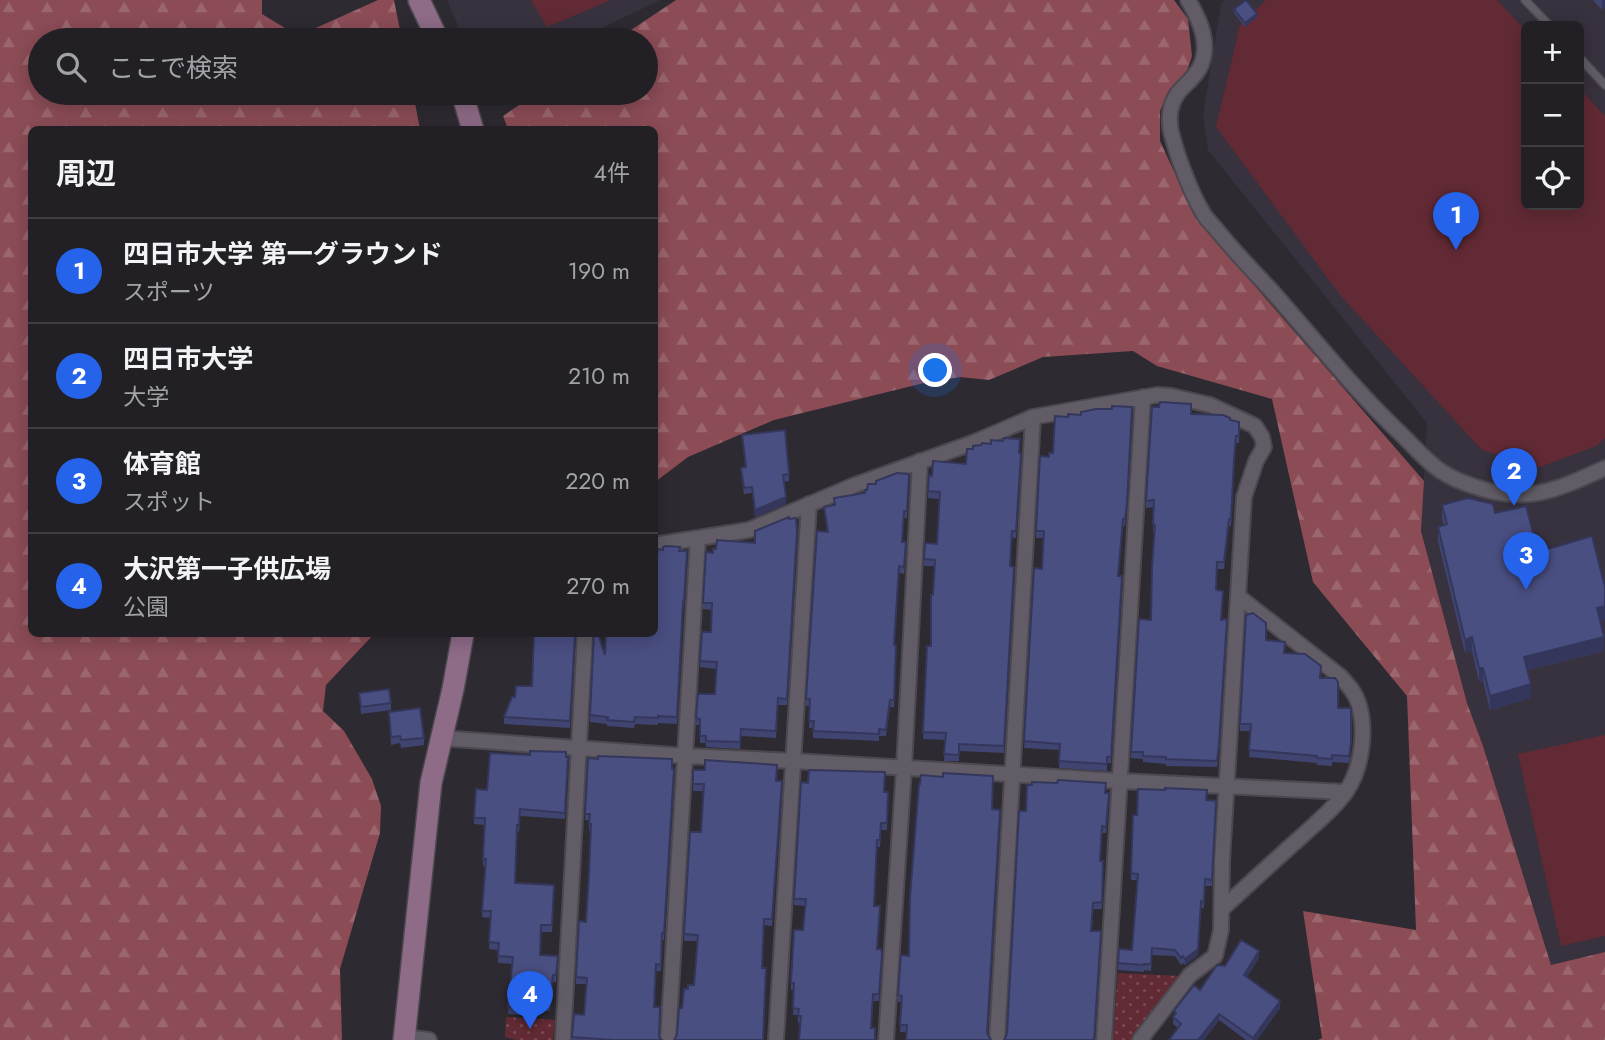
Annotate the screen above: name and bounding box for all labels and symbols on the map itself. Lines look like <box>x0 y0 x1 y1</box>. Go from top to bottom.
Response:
pin: 1 <box>1433 192 1479 250</box>
your location <box>918 353 952 387</box>
pin: 2 <box>1491 448 1537 506</box>
pin: 3 <box>1503 532 1549 590</box>
pin: 4 <box>507 971 553 1029</box>

